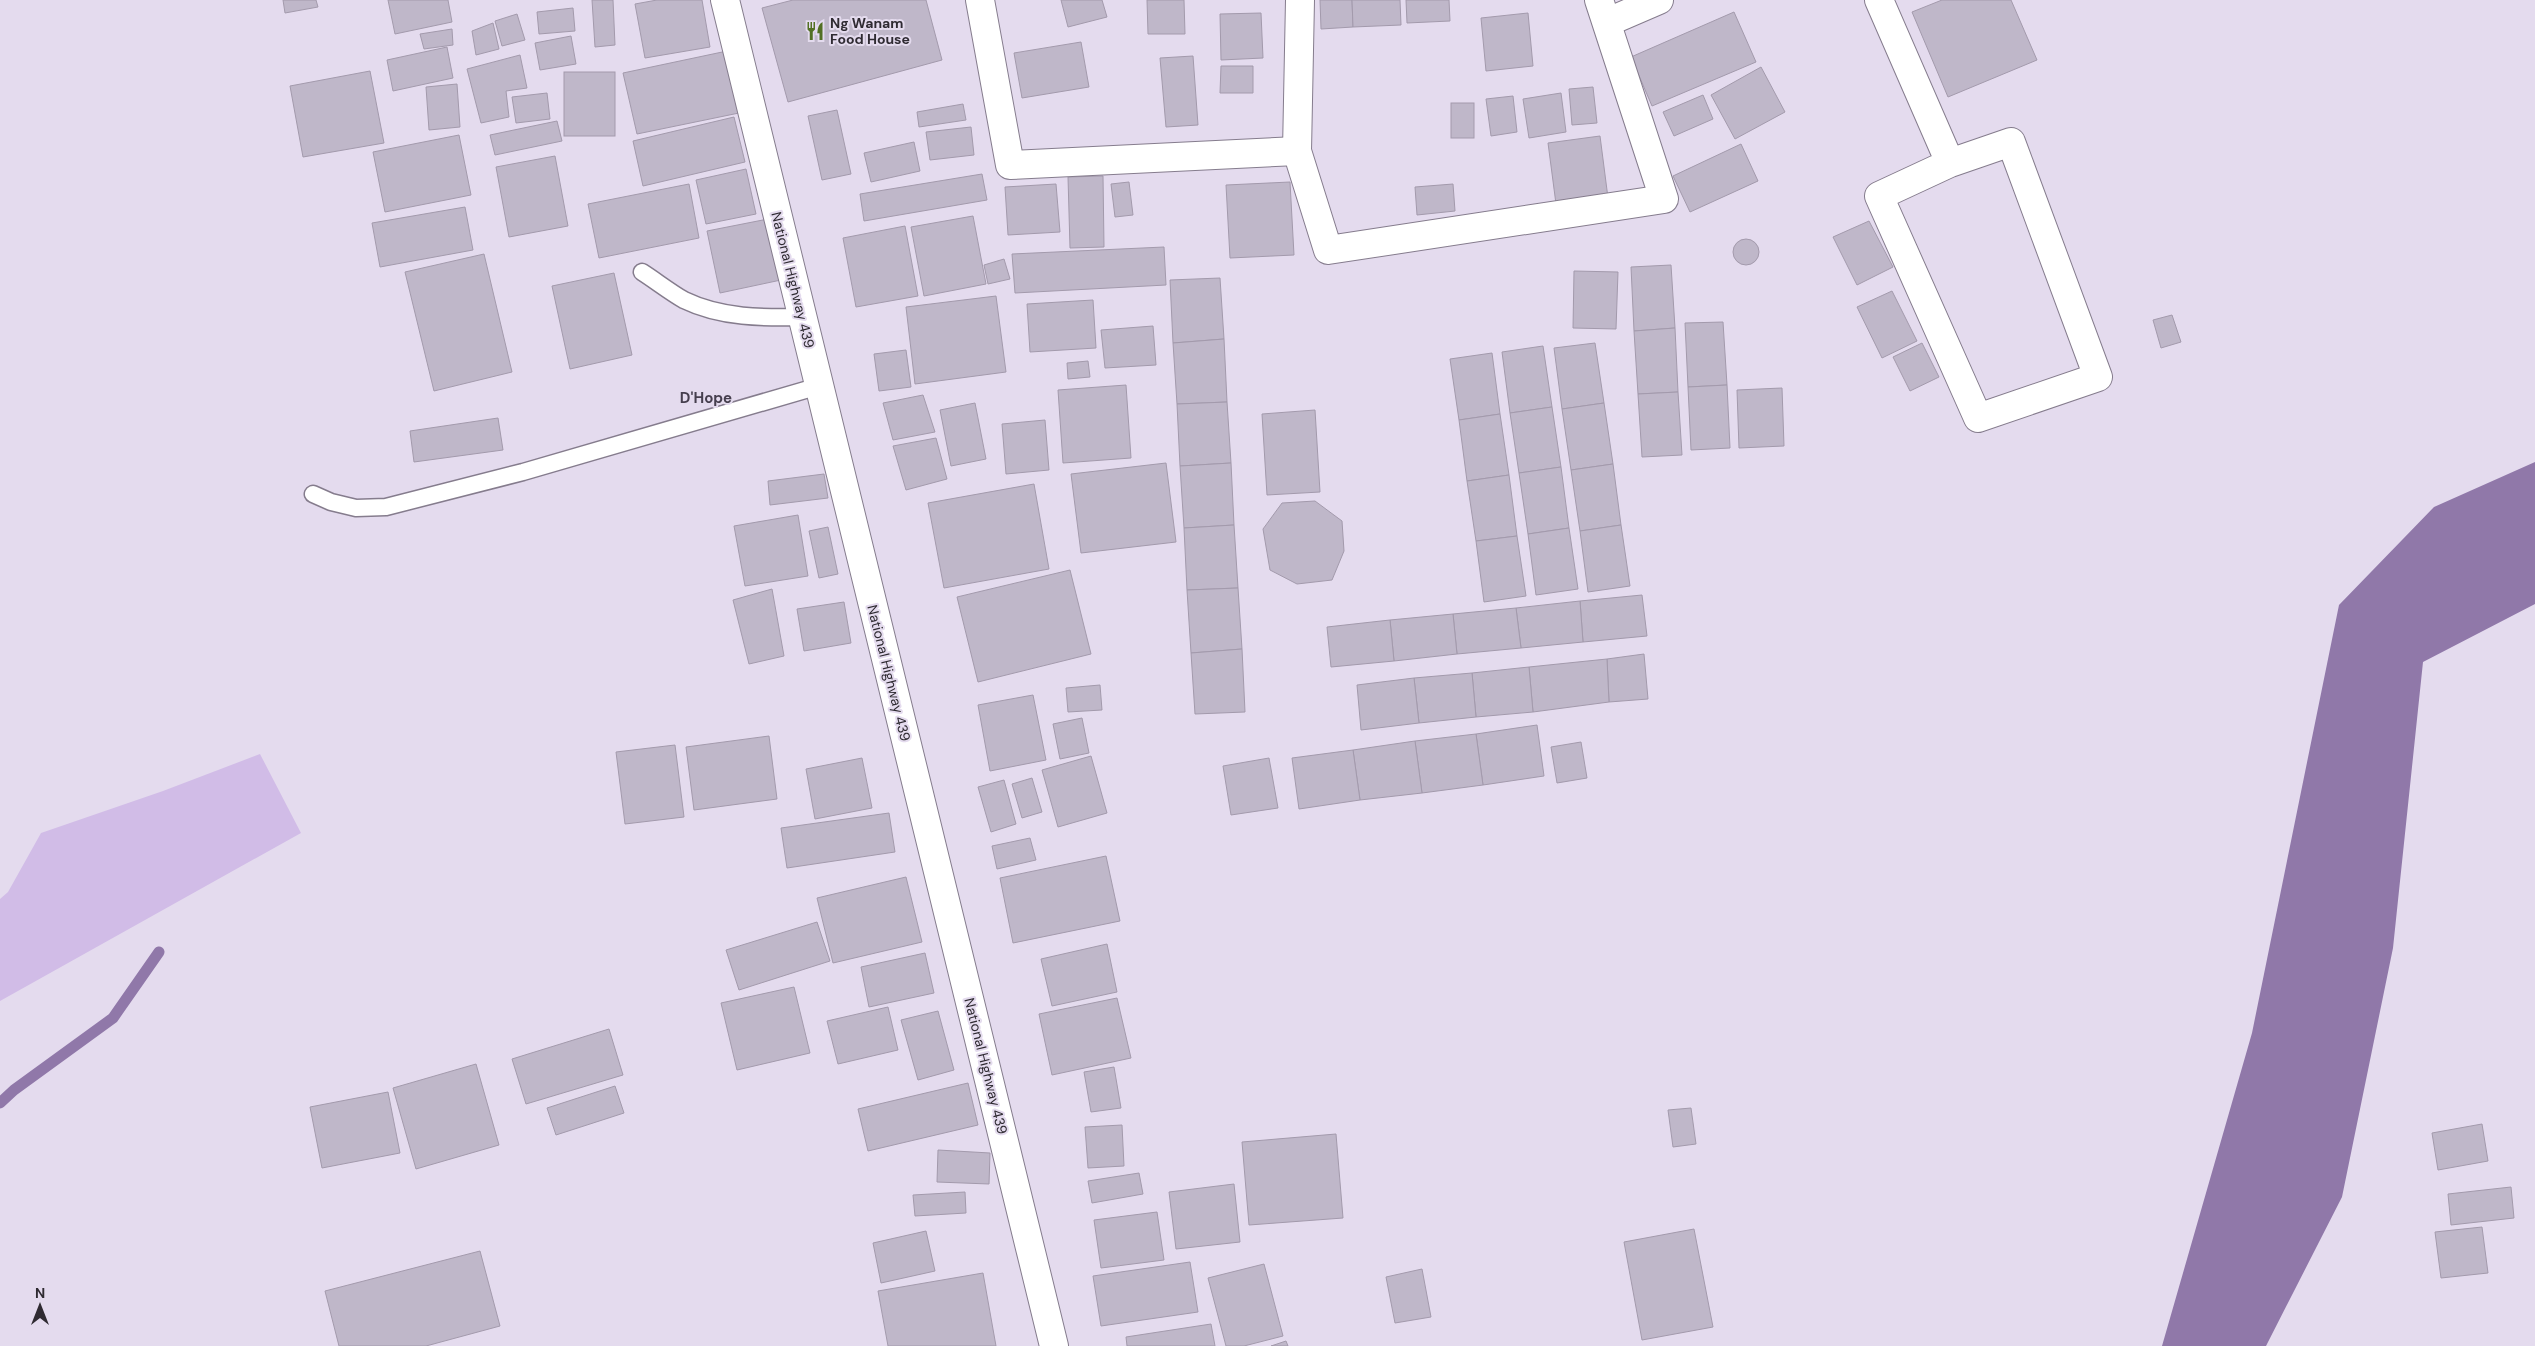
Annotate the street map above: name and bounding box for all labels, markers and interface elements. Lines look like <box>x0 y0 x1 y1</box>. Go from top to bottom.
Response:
place label: Ng Wanam Food House <box>830 14 910 48</box>
restaurant icon: Ng Wanam Food House <box>804 20 826 42</box>
street label: National Highway 439 <box>767 210 819 350</box>
district label: D'Hope <box>680 388 732 408</box>
street label: National Highway 439 <box>863 603 915 743</box>
street label: National Highway 439 <box>960 996 1012 1136</box>
north arrow <box>15 1281 65 1331</box>
text: N <box>35 1284 45 1302</box>

